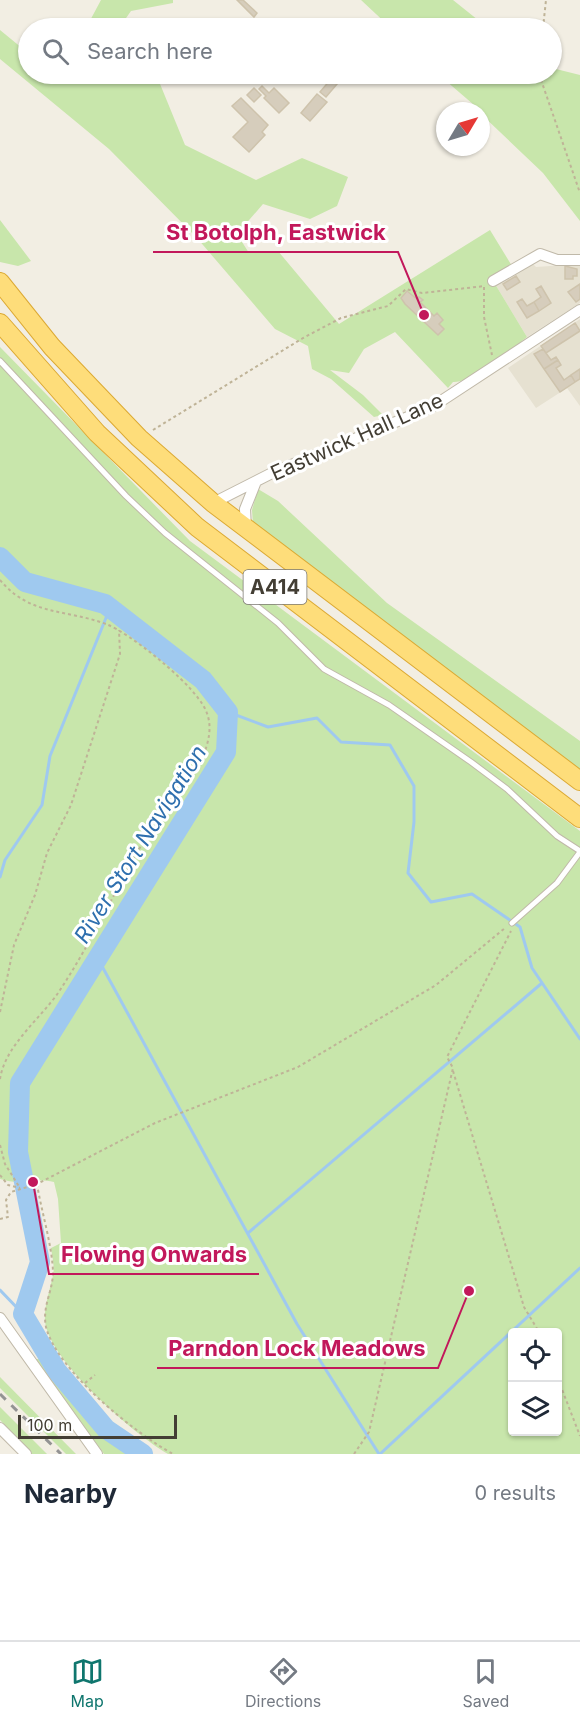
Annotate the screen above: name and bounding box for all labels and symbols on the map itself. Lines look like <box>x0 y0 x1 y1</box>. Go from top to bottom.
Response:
north arrow <box>436 102 490 156</box>
callout: St Botolph, Eastwick <box>153 212 398 252</box>
text: St Botolph, Eastwick <box>166 219 386 245</box>
street label: Eastwick Hall Lane <box>267 387 447 486</box>
road number: A414 <box>244 570 306 604</box>
water label: River Stort Navigation <box>69 740 211 948</box>
callout: Flowing Onwards <box>49 1234 259 1274</box>
text: Flowing Onwards <box>61 1241 247 1267</box>
callout: Parndon Lock Meadows <box>157 1328 438 1368</box>
text: Parndon Lock Meadows <box>168 1335 426 1361</box>
scale bar <box>18 1412 177 1440</box>

